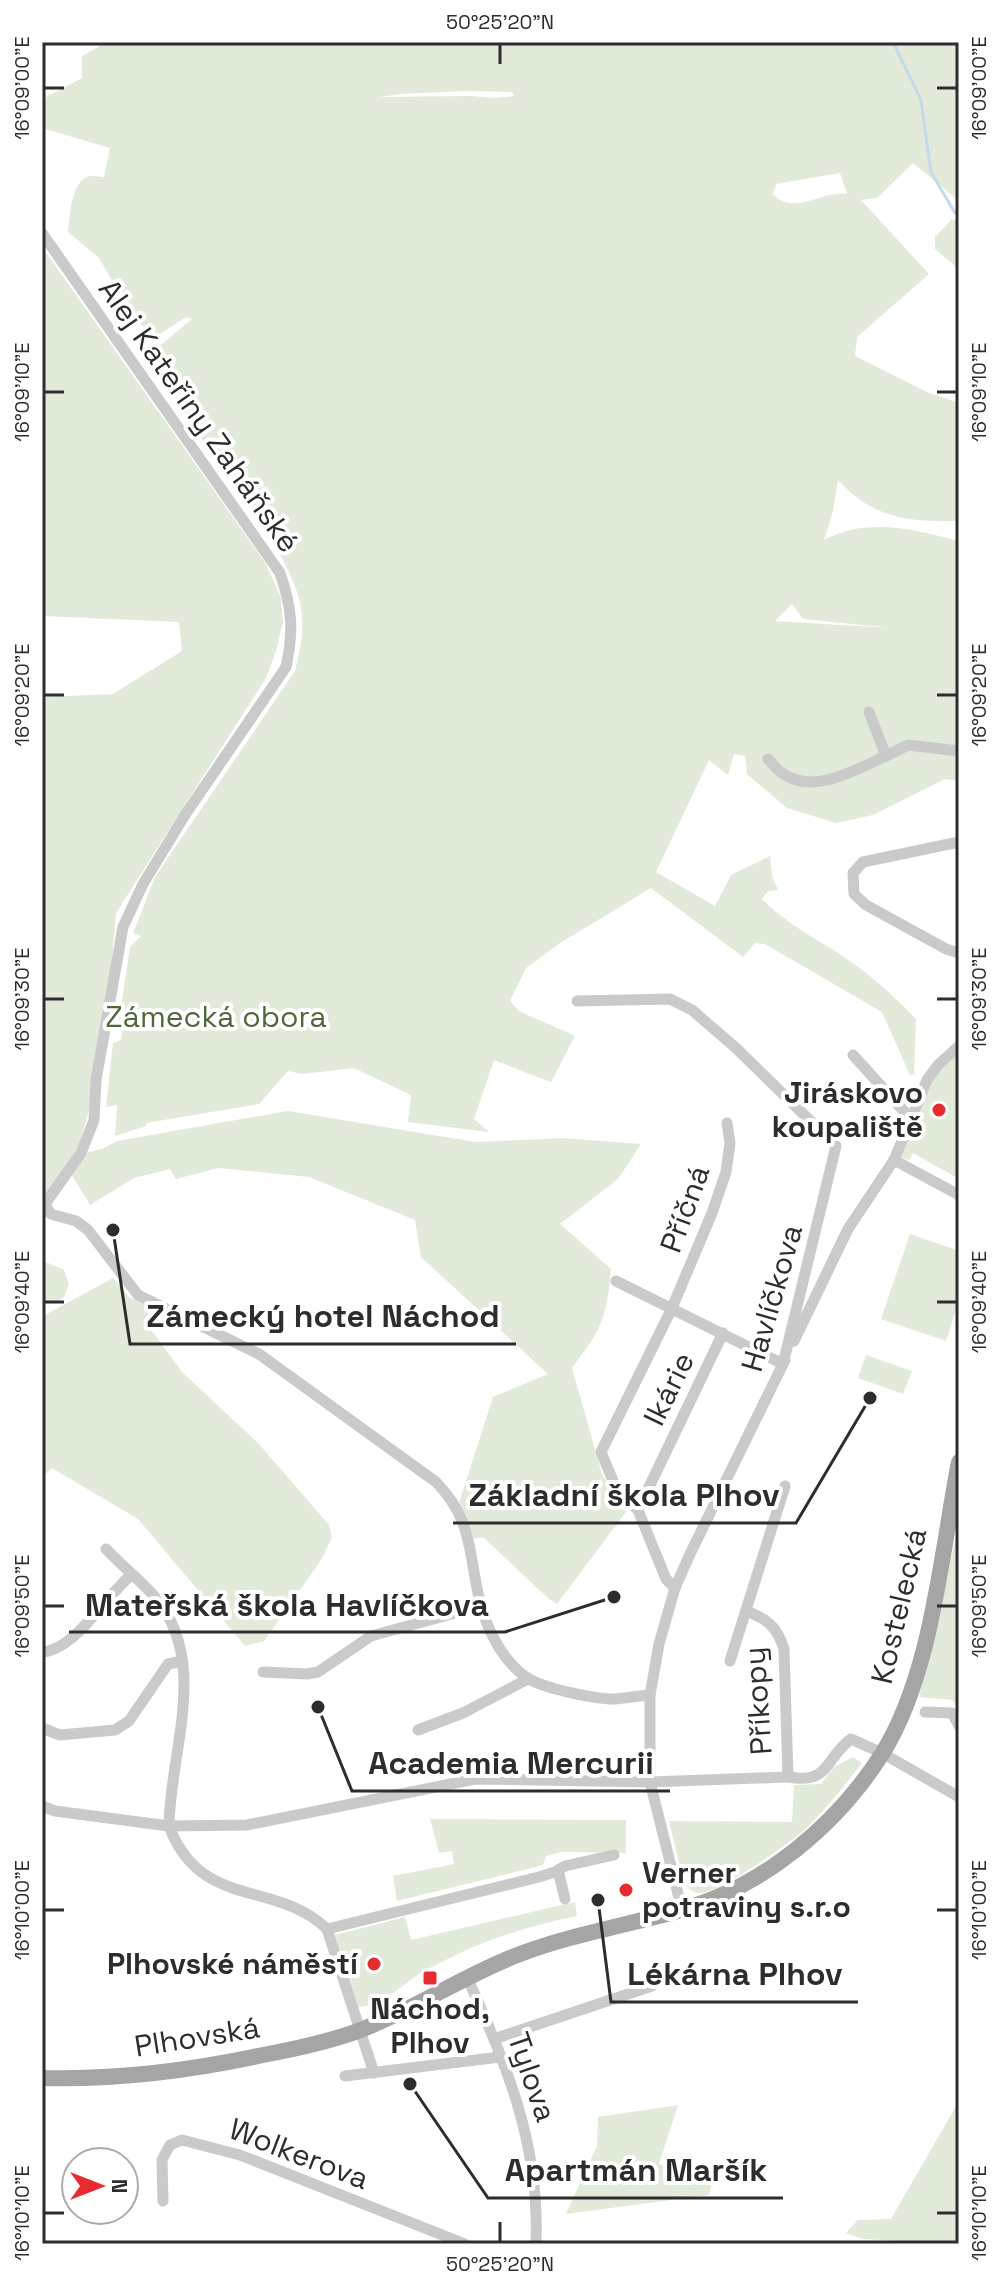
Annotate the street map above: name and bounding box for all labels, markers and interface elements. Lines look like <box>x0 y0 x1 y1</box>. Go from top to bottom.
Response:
text: 50°25'20"N <box>446 9 554 35</box>
text: 16°09'00"E <box>9 36 35 140</box>
text: 16°09'00"E <box>966 36 992 140</box>
street label: Alej Kateřiny Zaháňské <box>90 271 309 560</box>
text: 16°09'10"E <box>9 342 35 442</box>
text: 16°09'10"E <box>966 342 992 442</box>
text: 16°09'20"E <box>9 644 35 746</box>
text: 16°09'20"E <box>966 644 992 746</box>
text: 16°09'30"E <box>9 948 35 1050</box>
text: 16°09'30"E <box>966 948 992 1050</box>
park label: Zámecká obora <box>105 997 327 1036</box>
place label: Jiráskovo koupaliště <box>772 1073 923 1146</box>
marker: Jiráskovo koupaliště <box>930 1101 948 1119</box>
street label: Příčná <box>651 1160 718 1258</box>
street label: Havlíčkova <box>732 1220 811 1376</box>
text: 16°09'40"E <box>9 1251 35 1353</box>
text: 16°09'40"E <box>966 1251 992 1353</box>
callout: Zámecký hotel Náchod <box>130 1288 516 1344</box>
text: Zámecký hotel Náchod <box>146 1296 500 1336</box>
street label: Ikárie <box>634 1346 703 1432</box>
callout: Základní škola Plhov <box>453 1467 796 1523</box>
text: Základní škola Plhov <box>468 1475 780 1515</box>
street label: Kostelecká <box>862 1524 935 1688</box>
text: 16°09'50"E <box>9 1555 35 1657</box>
text: 16°09'50"E <box>966 1555 992 1657</box>
callout: Mateřská škola Havlíčkova <box>69 1576 505 1632</box>
text: Mateřská škola Havlíčkova <box>85 1585 489 1625</box>
street label: Příkopy <box>734 1646 781 1756</box>
callout: Academia Mercurii <box>352 1735 670 1791</box>
text: Academia Mercurii <box>368 1743 654 1783</box>
place label: Verner potraviny s.r.o <box>642 1853 851 1926</box>
text: 16°10'00"E <box>9 1860 35 1960</box>
text: 16°10'00"E <box>966 1860 992 1960</box>
marker: Verner potraviny s.r.o <box>617 1881 635 1899</box>
place label: Plhovské náměstí <box>107 1944 359 1983</box>
callout: Lékárna Plhov <box>611 1946 858 2002</box>
text: Lékárna Plhov <box>627 1954 843 1994</box>
marker: Plhovské náměstí <box>365 1955 383 1973</box>
marker: Náchod, Plhov <box>421 1969 439 1987</box>
place label: Náchod, Plhov <box>370 1989 490 2062</box>
street label: Plhovská <box>132 2007 262 2066</box>
street label: Tylova <box>499 2027 566 2127</box>
street label: Wolkerova <box>224 2109 375 2198</box>
callout: Apartmán Maršík <box>488 2142 783 2198</box>
north arrow <box>60 2146 140 2226</box>
text: Apartmán Maršík <box>505 2150 767 2190</box>
text: 16°10'10"E <box>9 2165 35 2261</box>
text: 16°10'10"E <box>966 2165 992 2261</box>
text: N <box>106 2179 134 2193</box>
text: 50°25'20"N <box>446 2251 554 2277</box>

